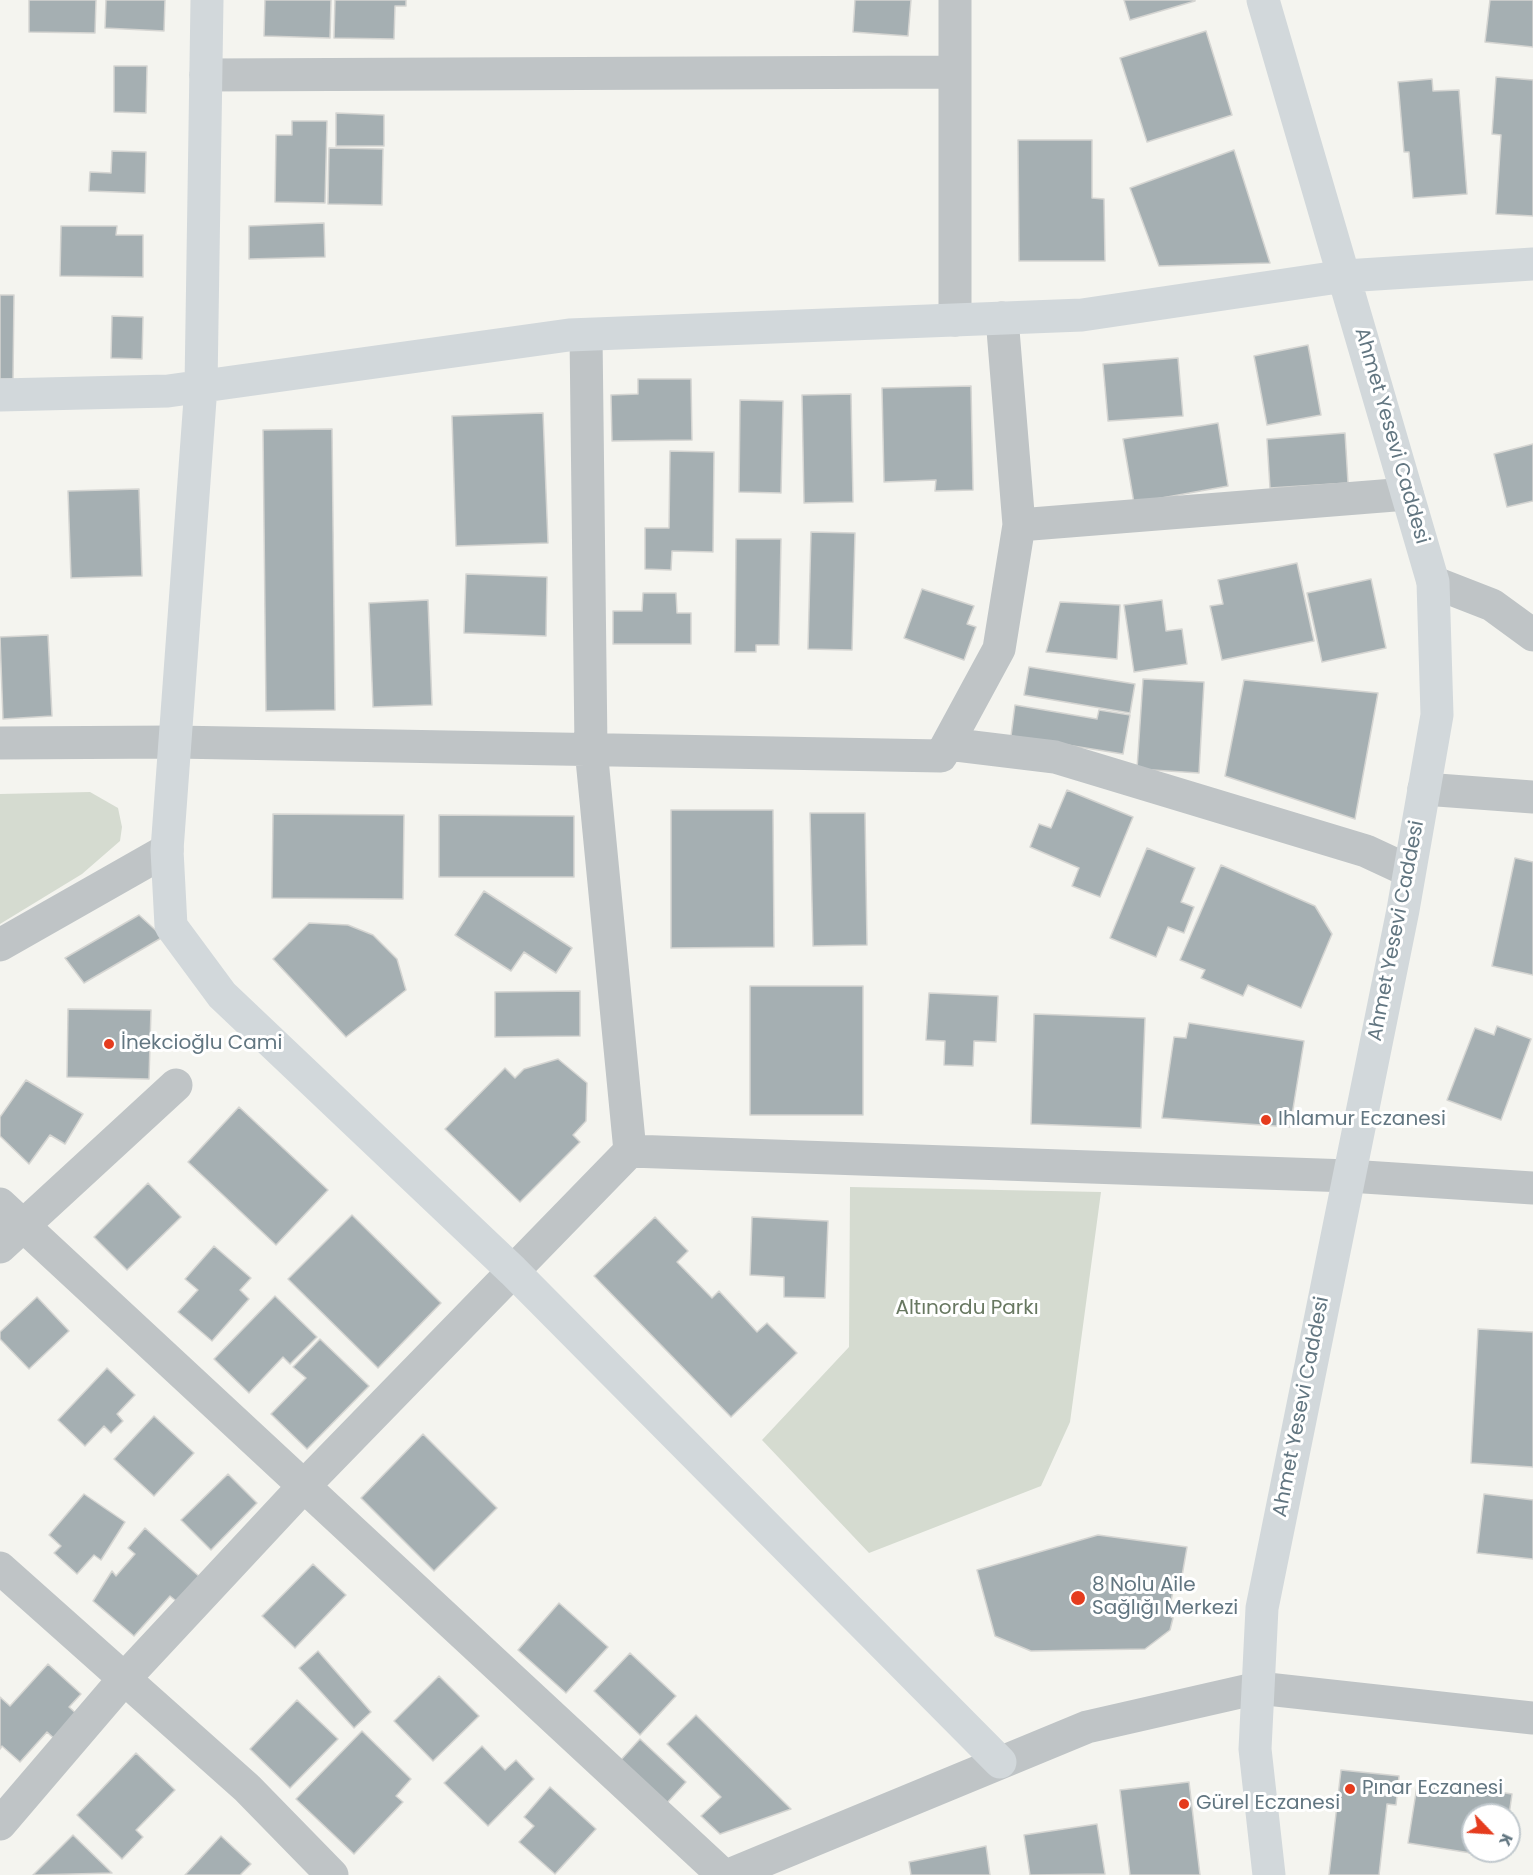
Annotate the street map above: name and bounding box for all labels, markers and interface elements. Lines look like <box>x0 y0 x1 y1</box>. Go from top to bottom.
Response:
street label: Ahmet Yesevi Caddesi <box>1349 325 1433 547</box>
street label: Ahmet Yesevi Caddesi <box>1364 819 1430 1043</box>
place label: İnekcioğlu Cami <box>121 1032 282 1056</box>
marker: İnekcioğlu Cami <box>102 1037 116 1051</box>
place label: Ihlamur Eczanesi <box>1278 1108 1446 1132</box>
marker: Ihlamur Eczanesi <box>1259 1113 1273 1127</box>
street label: Ahmet Yesevi Caddesi <box>1269 1295 1335 1519</box>
park label: Altınordu Parkı <box>895 1297 1039 1321</box>
place label: 8 Nolu Aile Sağlığı Merkezi <box>1092 1574 1238 1621</box>
marker: 8 Nolu Aile Sağlığı Merkezi <box>1069 1589 1087 1607</box>
place label: Pınar Eczanesi <box>1362 1777 1503 1801</box>
marker: Pınar Eczanesi <box>1343 1782 1357 1796</box>
place label: Gürel Eczanesi <box>1196 1792 1340 1816</box>
marker: Gürel Eczanesi <box>1177 1797 1191 1811</box>
north arrow <box>1461 1803 1521 1863</box>
text: K <box>1493 1830 1519 1850</box>

